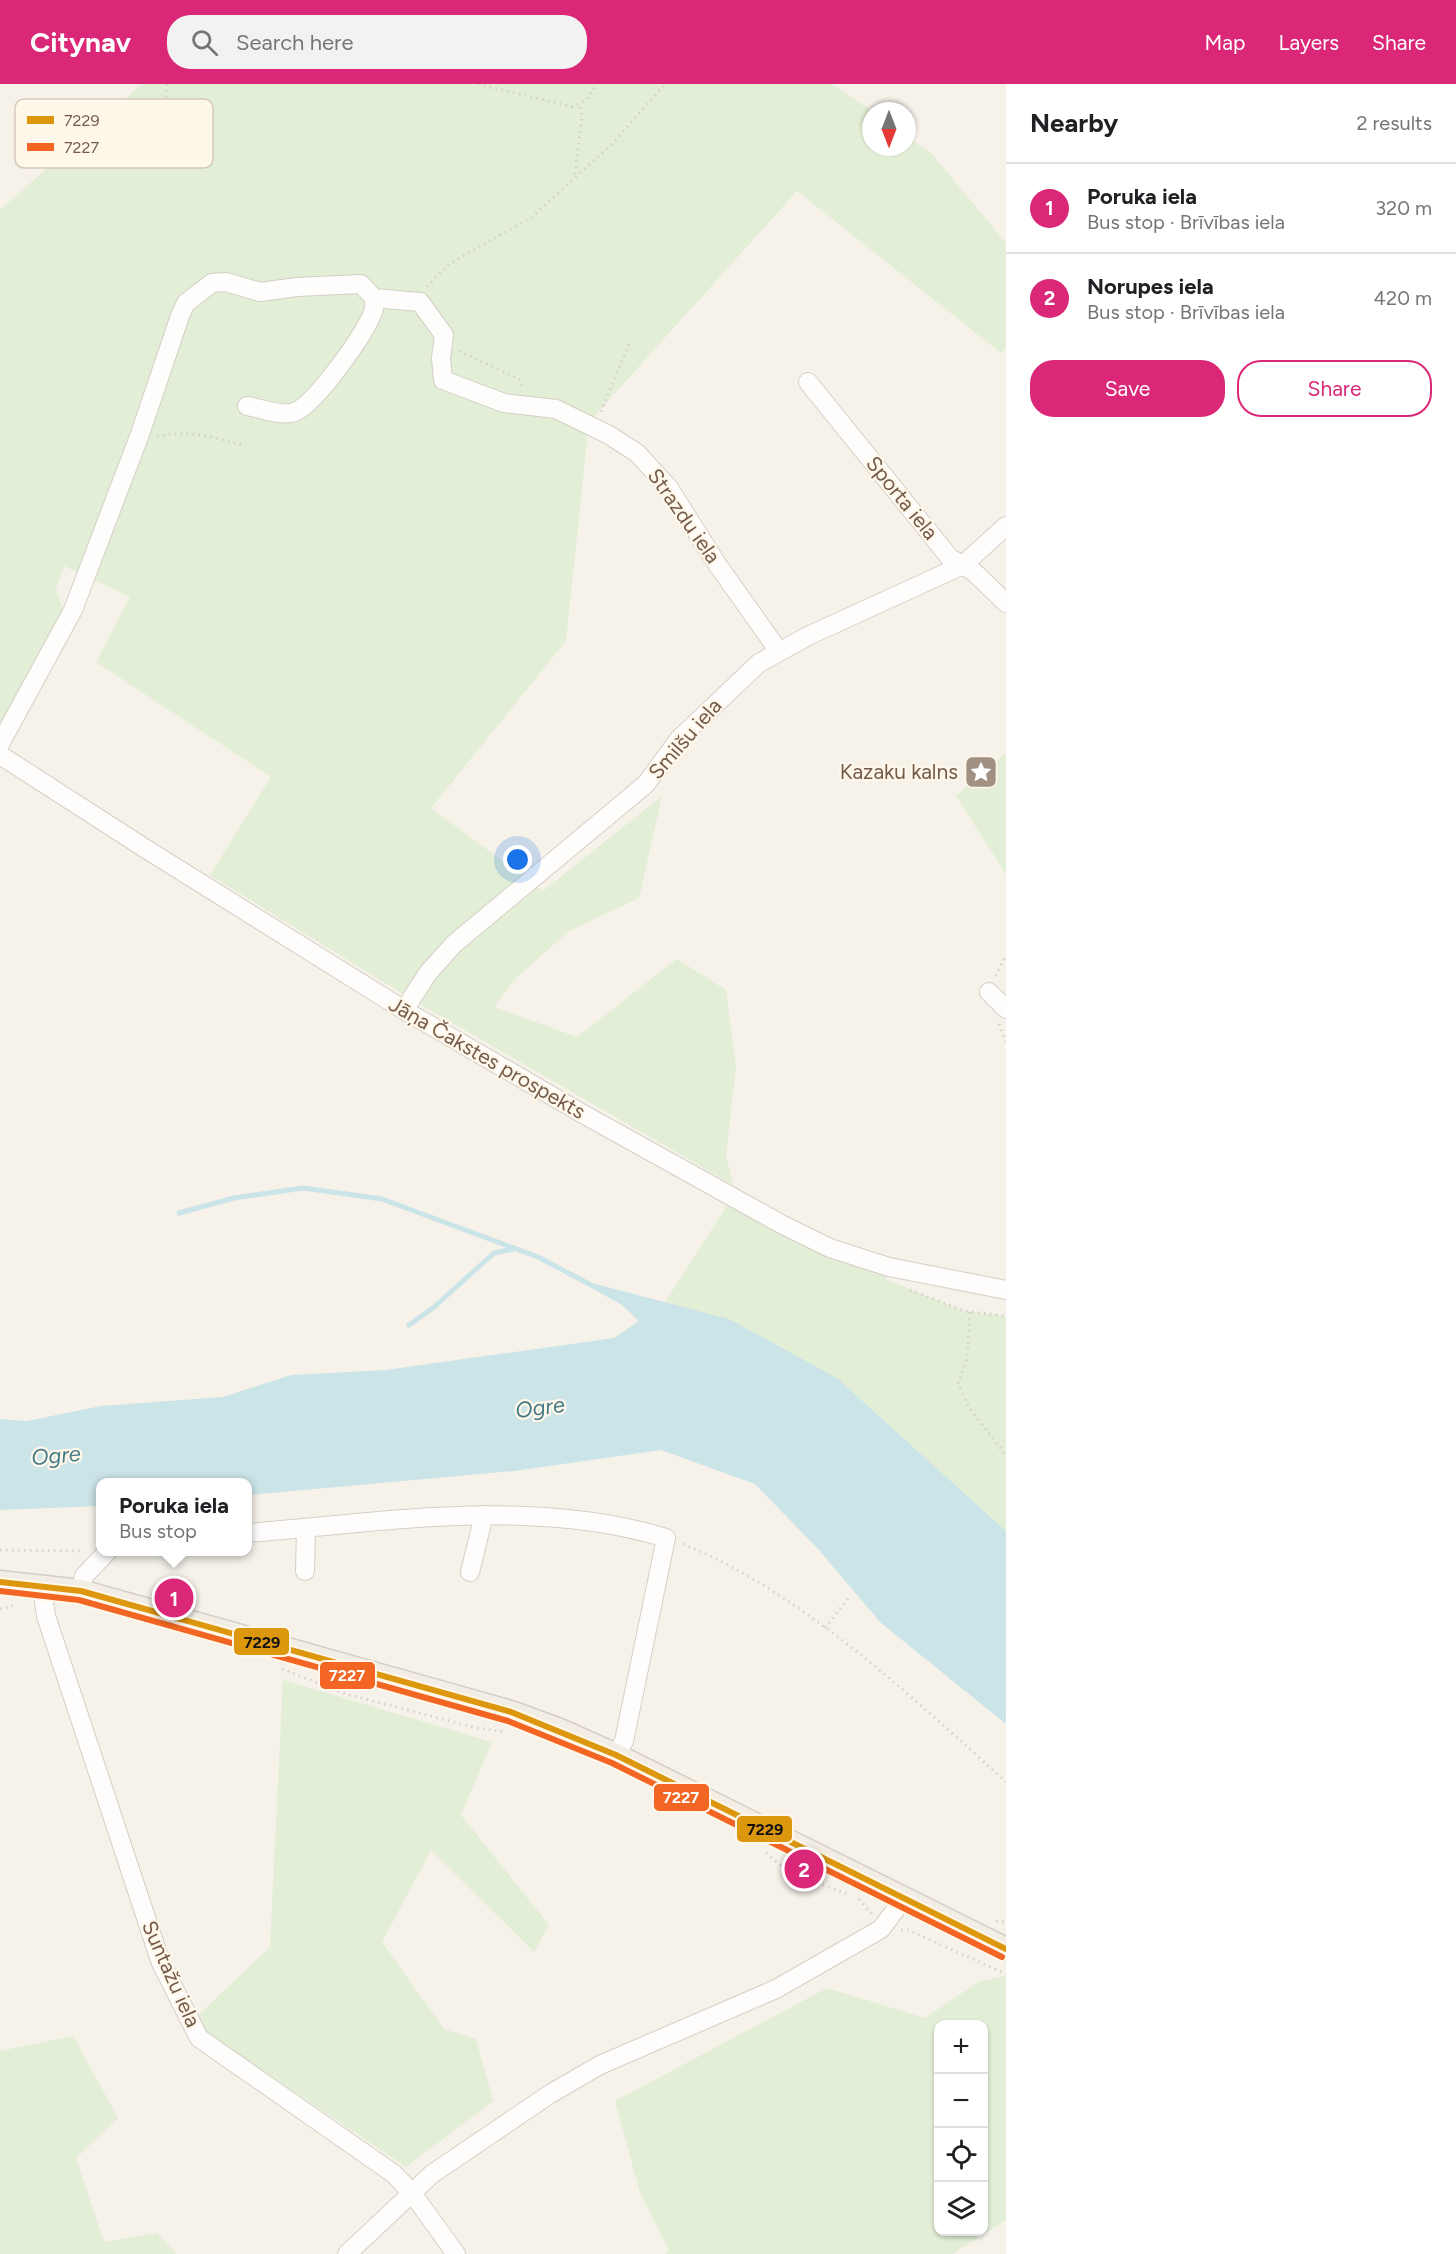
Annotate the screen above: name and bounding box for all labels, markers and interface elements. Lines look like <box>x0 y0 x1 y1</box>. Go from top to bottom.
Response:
search box <box>167 15 587 69</box>
text: Citynav <box>30 25 131 59</box>
icon: search <box>188 26 221 59</box>
text: Search here <box>236 29 354 56</box>
text: Map <box>1205 30 1245 55</box>
text: Layers <box>1278 30 1339 55</box>
text: Share <box>1372 30 1426 55</box>
legend <box>15 99 213 168</box>
north arrow <box>862 102 916 156</box>
text: Nearby <box>1030 107 1118 139</box>
text: 7229 <box>64 111 100 130</box>
text: 2 results <box>1356 111 1432 135</box>
text: 7227 <box>64 138 99 157</box>
text: Poruka iela <box>1087 183 1197 210</box>
text: 1 <box>1045 196 1054 220</box>
text: 320 m <box>1375 196 1432 220</box>
text: Bus stop · Brīvības iela <box>1087 210 1285 234</box>
text: Norupes iela <box>1087 273 1214 300</box>
text: 2 <box>1044 286 1055 310</box>
text: 420 m <box>1374 286 1432 310</box>
text: Bus stop · Brīvības iela <box>1087 300 1285 324</box>
button: Save <box>1030 360 1225 417</box>
button: Share <box>1237 360 1432 417</box>
street label: Sporta iela <box>861 451 944 544</box>
street label: Strazdu iela <box>643 464 726 568</box>
street label: Smilšu iela <box>643 693 726 784</box>
place icon: Kazaku kalns <box>963 754 999 790</box>
place label: Kazaku kalns <box>840 759 958 784</box>
your location <box>503 845 532 874</box>
street label: Jāņa Čakstes prospekts <box>385 991 590 1124</box>
water label: Ogre <box>514 1391 566 1424</box>
water label: Ogre <box>30 1440 82 1471</box>
popup <box>96 1478 252 1556</box>
text: Poruka iela <box>119 1492 229 1519</box>
text: Bus stop <box>119 1519 197 1543</box>
pin: 1 <box>154 1576 194 1621</box>
line badge: 7229 <box>233 1627 290 1656</box>
text: 7229 <box>244 1633 280 1652</box>
line badge: 7227 <box>319 1661 376 1690</box>
text: 7227 <box>329 1666 365 1685</box>
line badge: 7227 <box>653 1783 710 1812</box>
text: 7227 <box>663 1788 699 1807</box>
line badge: 7229 <box>736 1815 793 1843</box>
text: 7229 <box>747 1820 783 1839</box>
pin: 2 <box>784 1846 824 1892</box>
street label: Suntažu iela <box>137 1917 206 2031</box>
map controls <box>934 2020 988 2236</box>
button: + <box>934 2020 988 2074</box>
button: − <box>934 2074 988 2128</box>
button: locate <box>934 2128 988 2182</box>
button: layers <box>934 2182 988 2236</box>

